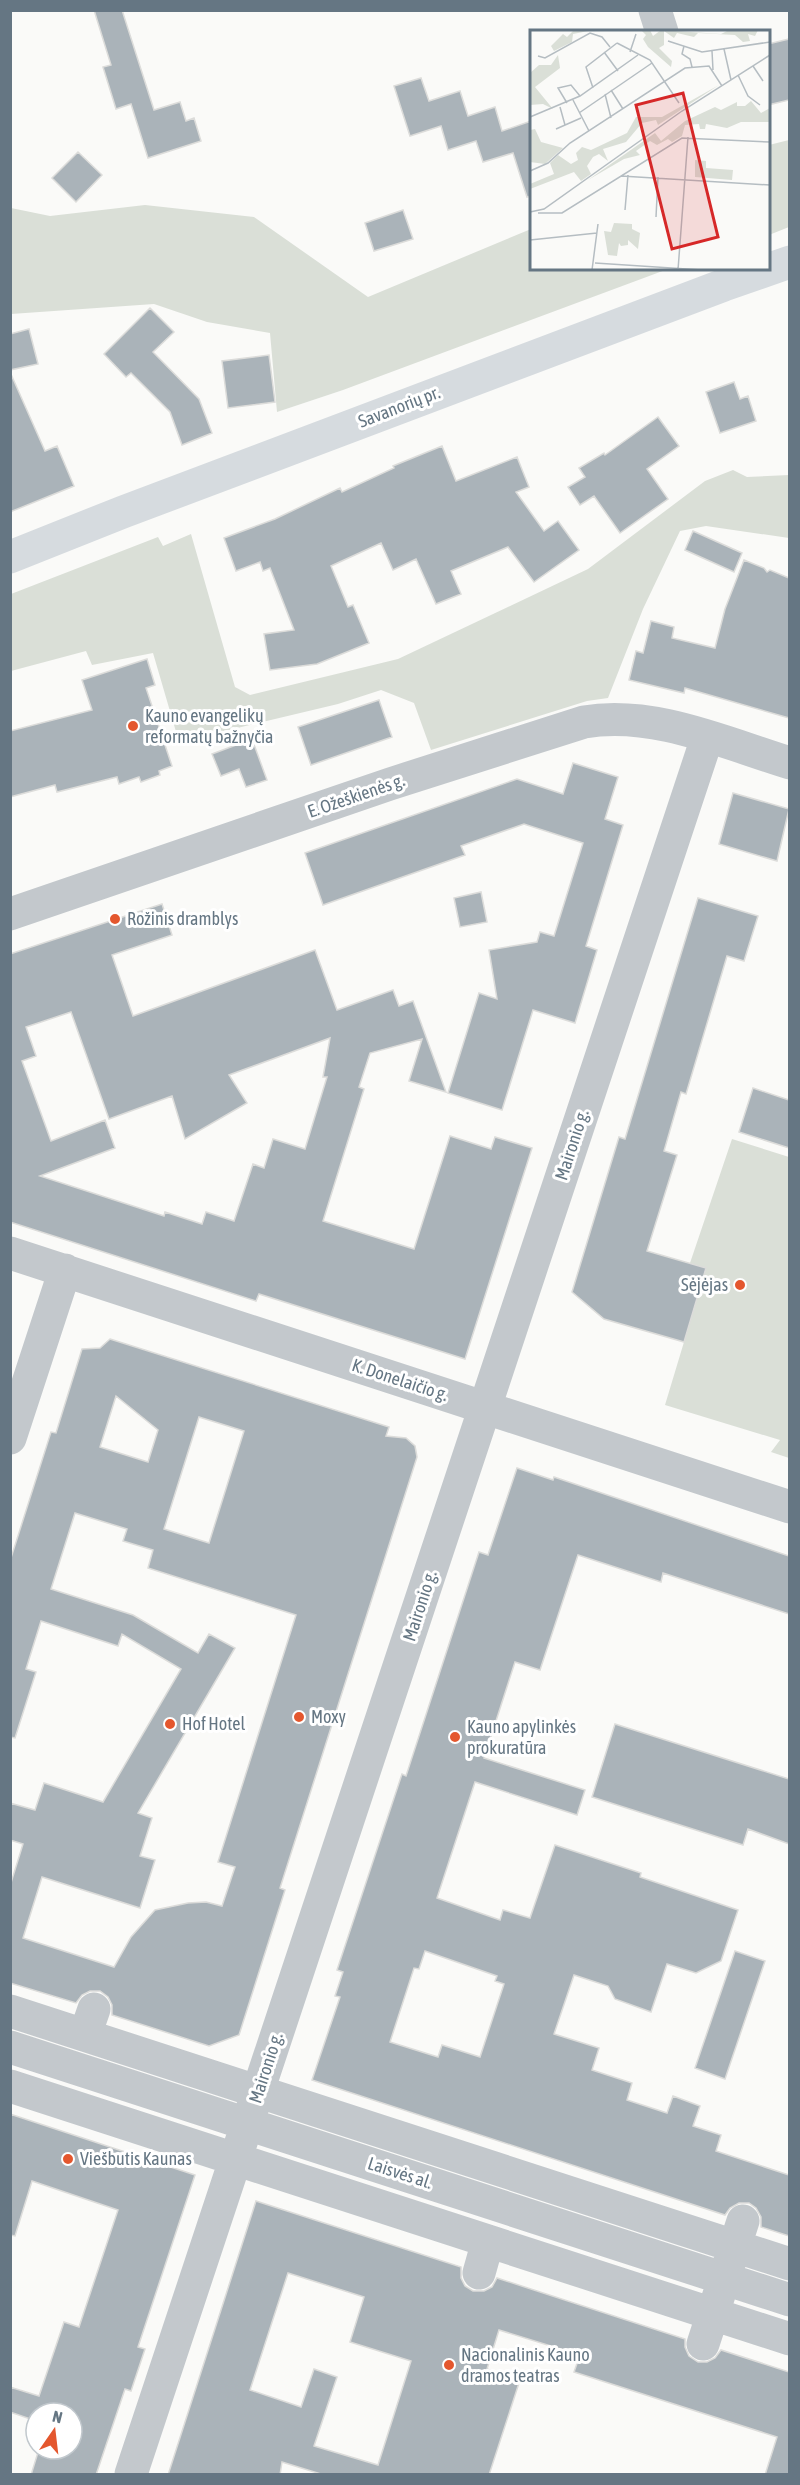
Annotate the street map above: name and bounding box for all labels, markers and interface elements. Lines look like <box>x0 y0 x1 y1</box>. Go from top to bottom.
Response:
inset map <box>530 30 770 270</box>
street label: Savanorių pr. <box>355 381 443 432</box>
place label: Kauno evangelikų reformatų bažnyčia <box>145 705 273 747</box>
marker: Kauno evangelikų reformatų bažnyčia <box>126 719 140 733</box>
street label: E. Ožeškienės g. <box>305 769 407 822</box>
place label: Rožinis dramblys <box>127 908 238 929</box>
marker: Rožinis dramblys <box>108 912 122 926</box>
street label: Maironio g. <box>550 1107 593 1183</box>
place label: Sėjėjas <box>681 1274 728 1295</box>
marker: Sėjėjas <box>733 1278 747 1292</box>
street label: K. Donelaičio g. <box>349 1354 451 1405</box>
street label: Maironio g. <box>398 1568 441 1644</box>
place label: Moxy <box>311 1706 346 1727</box>
marker: Moxy <box>292 1710 306 1724</box>
place label: Hof Hotel <box>182 1713 245 1734</box>
place label: Kauno apylinkės prokuratūra <box>467 1716 576 1758</box>
marker: Hof Hotel <box>163 1717 177 1731</box>
marker: Kauno apylinkės prokuratūra <box>448 1730 462 1744</box>
street label: Maironio g. <box>244 2030 287 2106</box>
place label: Viešbutis Kaunas <box>80 2148 192 2169</box>
marker: Viešbutis Kaunas <box>61 2152 75 2166</box>
street label: Laisvės al. <box>365 2152 435 2193</box>
place label: Nacionalinis Kauno dramos teatras <box>461 2344 590 2386</box>
marker: Nacionalinis Kauno dramos teatras <box>442 2358 456 2372</box>
north arrow <box>24 2401 84 2461</box>
text: N <box>51 2407 64 2426</box>

